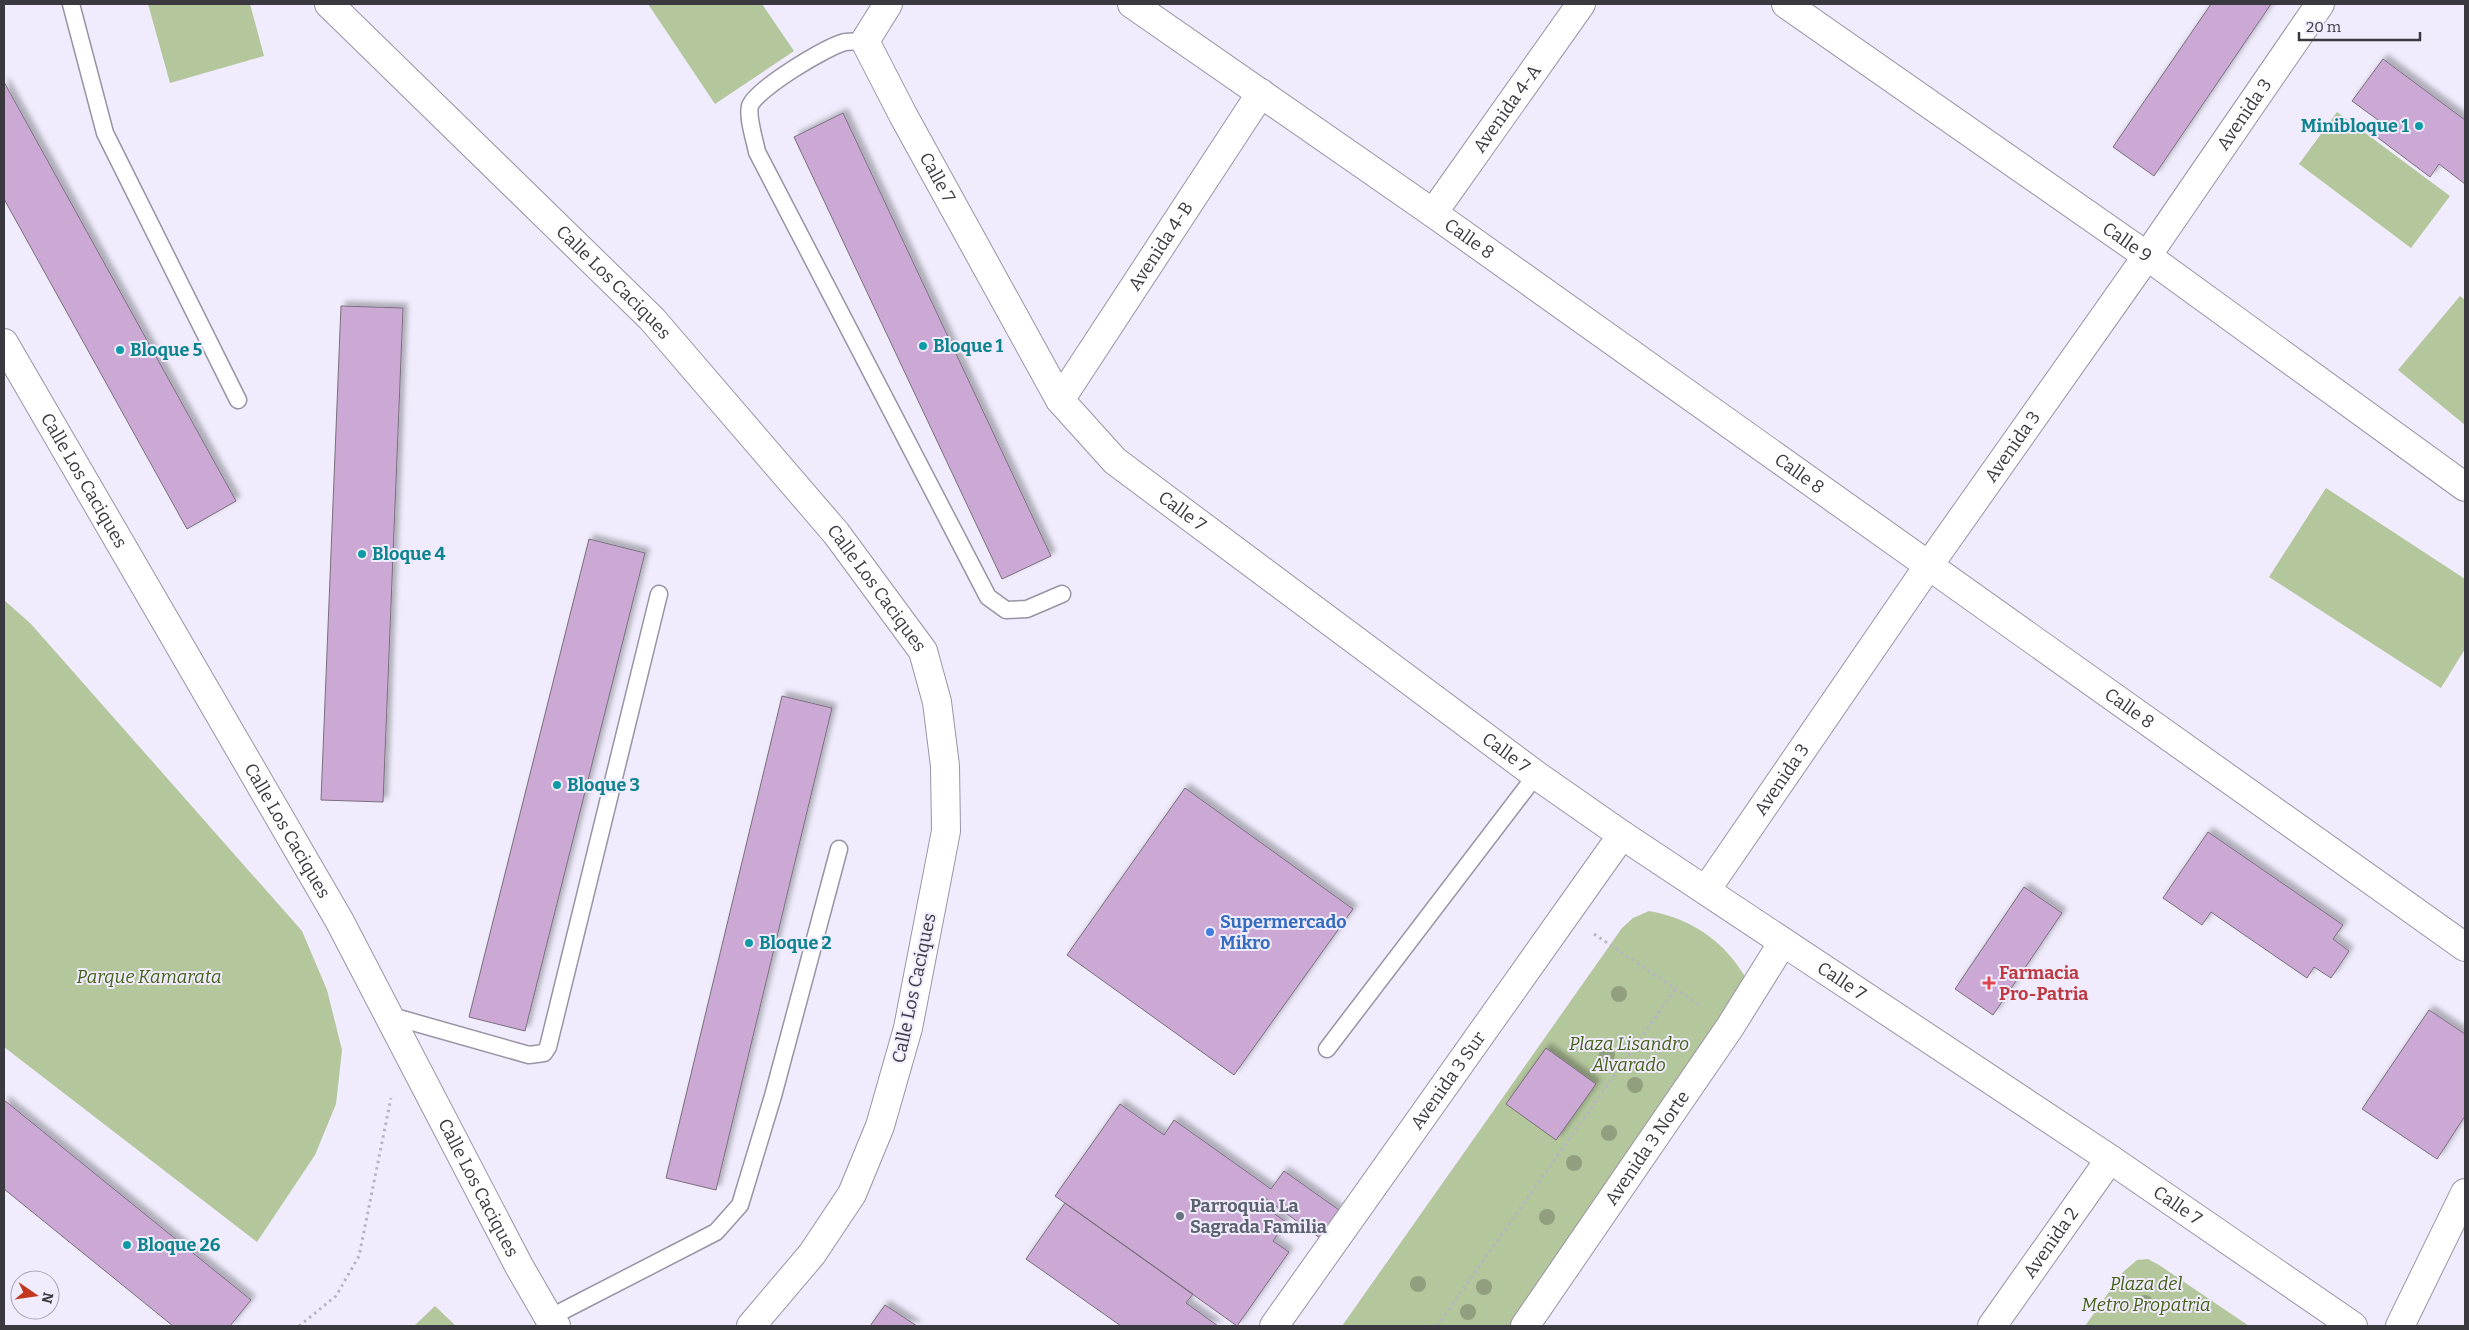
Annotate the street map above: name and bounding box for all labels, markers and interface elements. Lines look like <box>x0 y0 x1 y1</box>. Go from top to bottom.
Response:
scale bar <box>2299 10 2420 42</box>
text: 20 m <box>2306 18 2342 36</box>
street label: Avenida 4-A <box>1468 60 1546 157</box>
street label: Avenida 3 <box>2212 74 2276 154</box>
place label: Minibloque 1 <box>2301 115 2409 137</box>
marker: Minibloque 1 <box>2413 120 2425 132</box>
street label: Calle 7 <box>915 148 960 206</box>
street label: Avenida 4-B <box>1124 197 1198 295</box>
street label: Calle 8 <box>1440 214 1498 264</box>
street label: Calle 9 <box>2098 217 2156 267</box>
street label: Calle Los Caciques <box>552 221 675 344</box>
place label: Bloque 1 <box>933 335 1004 357</box>
place label: Bloque 5 <box>130 339 203 361</box>
marker: Bloque 1 <box>917 340 929 352</box>
marker: Bloque 5 <box>114 344 126 356</box>
street label: Avenida 3 <box>1980 407 2045 486</box>
street label: Calle Los Caciques <box>36 409 132 552</box>
street label: Calle 8 <box>1770 448 1828 499</box>
street label: Calle 7 <box>1154 486 1210 536</box>
street label: Calle Los Caciques <box>823 520 931 656</box>
place label: Bloque 4 <box>372 543 446 565</box>
marker: Bloque 4 <box>356 548 368 560</box>
street label: Calle 8 <box>2100 683 2158 733</box>
street label: Calle 7 <box>1478 728 1534 778</box>
street label: Avenida 3 <box>1750 740 1814 819</box>
street label: Calle Los Caciques <box>239 759 335 902</box>
place label: Bloque 3 <box>567 774 640 796</box>
marker: Bloque 3 <box>551 779 563 791</box>
street label: Calle Los Caciques <box>887 911 941 1065</box>
place label: Supermercado Mikro <box>1220 911 1347 954</box>
marker: Supermercado Mikro <box>1204 926 1216 938</box>
place label: Bloque 2 <box>759 932 832 954</box>
marker: Bloque 2 <box>743 937 755 949</box>
street label: Calle 7 <box>1813 957 1870 1005</box>
place label: Farmacia Pro-Patria <box>1999 962 2088 1005</box>
park label: Parque Kamarata <box>77 966 221 988</box>
marker: Farmacia Pro-Patria <box>1983 977 1995 989</box>
street label: Avenida 3 Sur <box>1406 1027 1490 1134</box>
park label: Plaza Lisandro Alvarado <box>1569 1033 1689 1076</box>
street label: Avenida 3 Norte <box>1600 1086 1694 1209</box>
street label: Calle Los Caciques <box>433 1115 523 1261</box>
street label: Calle 7 <box>2149 1181 2206 1230</box>
place label: Parroquia La Sagrada Familia <box>1190 1195 1327 1238</box>
street label: Avenida 2 <box>2018 1203 2083 1282</box>
marker: Parroquia La Sagrada Familia <box>1174 1210 1186 1222</box>
place label: Bloque 26 <box>137 1234 221 1256</box>
marker: Bloque 26 <box>121 1239 133 1251</box>
north arrow <box>10 1270 60 1320</box>
park label: Plaza del Metro Propatria <box>2081 1273 2211 1316</box>
text: N <box>38 1291 57 1305</box>

